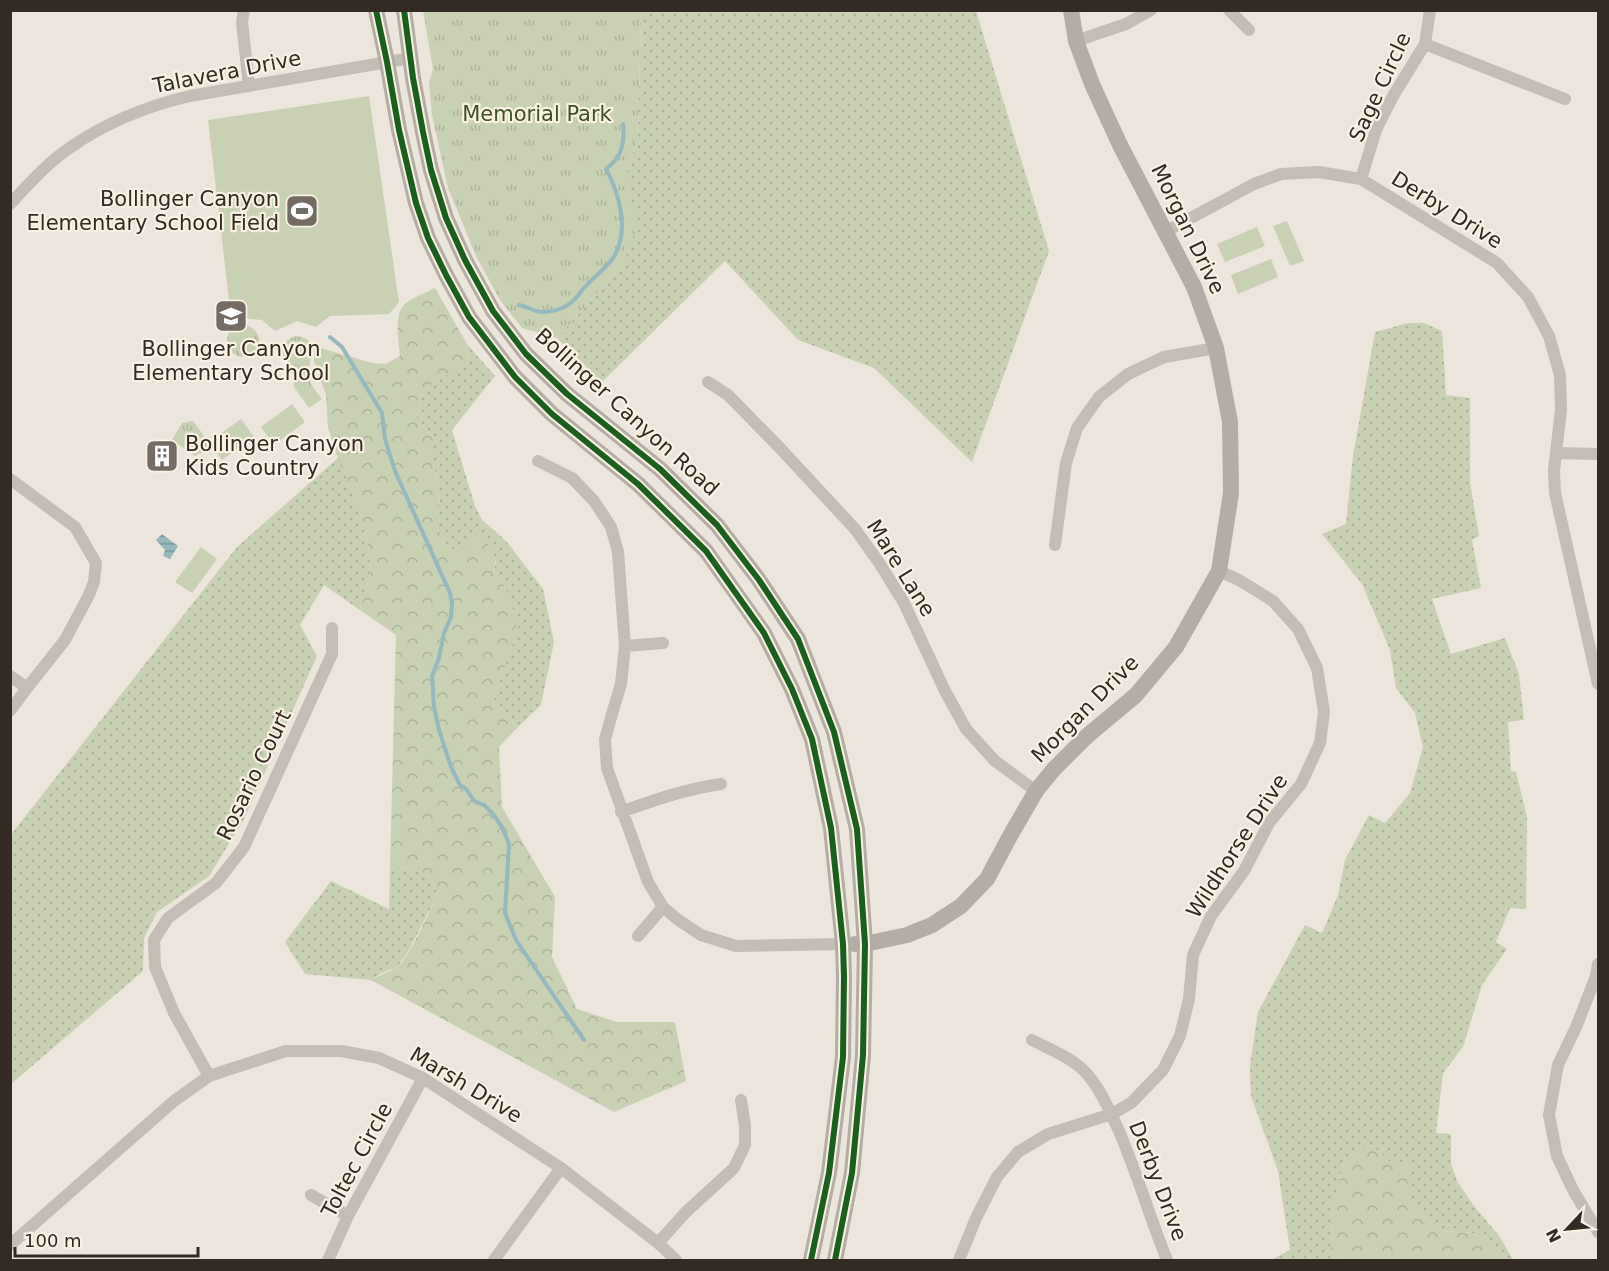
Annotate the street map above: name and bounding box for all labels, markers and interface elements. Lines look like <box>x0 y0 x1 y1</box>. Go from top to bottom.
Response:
street label: Sage Circle <box>1344 28 1416 146</box>
street label: Talavera Drive <box>150 46 303 98</box>
park label: Memorial Park <box>462 102 613 126</box>
street label: Morgan Drive <box>1146 160 1230 298</box>
street label: Derby Drive <box>1387 166 1507 254</box>
place label: Bollinger Canyon Elementary School Field <box>27 187 279 235</box>
sports icon: Bollinger Canyon Elementary School Field <box>284 193 320 229</box>
school or university icon: Bollinger Canyon Elementary School <box>213 298 249 334</box>
street label: Bollinger Canyon Road <box>530 323 724 501</box>
place label: Bollinger Canyon Elementary School <box>132 337 330 385</box>
place label: Bollinger Canyon Kids Country <box>185 432 364 480</box>
building icon: Bollinger Canyon Kids Country <box>144 438 180 474</box>
street label: Mare Lane <box>862 515 940 621</box>
street label: Morgan Drive <box>1027 651 1143 767</box>
street label: Rosario Court <box>212 706 296 844</box>
street label: Wildhorse Drive <box>1182 770 1292 922</box>
street label: Marsh Drive <box>406 1042 526 1128</box>
street label: Toltec Circle <box>316 1099 397 1222</box>
street label: Derby Drive <box>1124 1118 1192 1244</box>
north arrow <box>1537 1199 1597 1259</box>
scale bar <box>15 1220 198 1258</box>
text: N <box>1542 1225 1565 1246</box>
text: 100 m <box>24 1230 82 1251</box>

